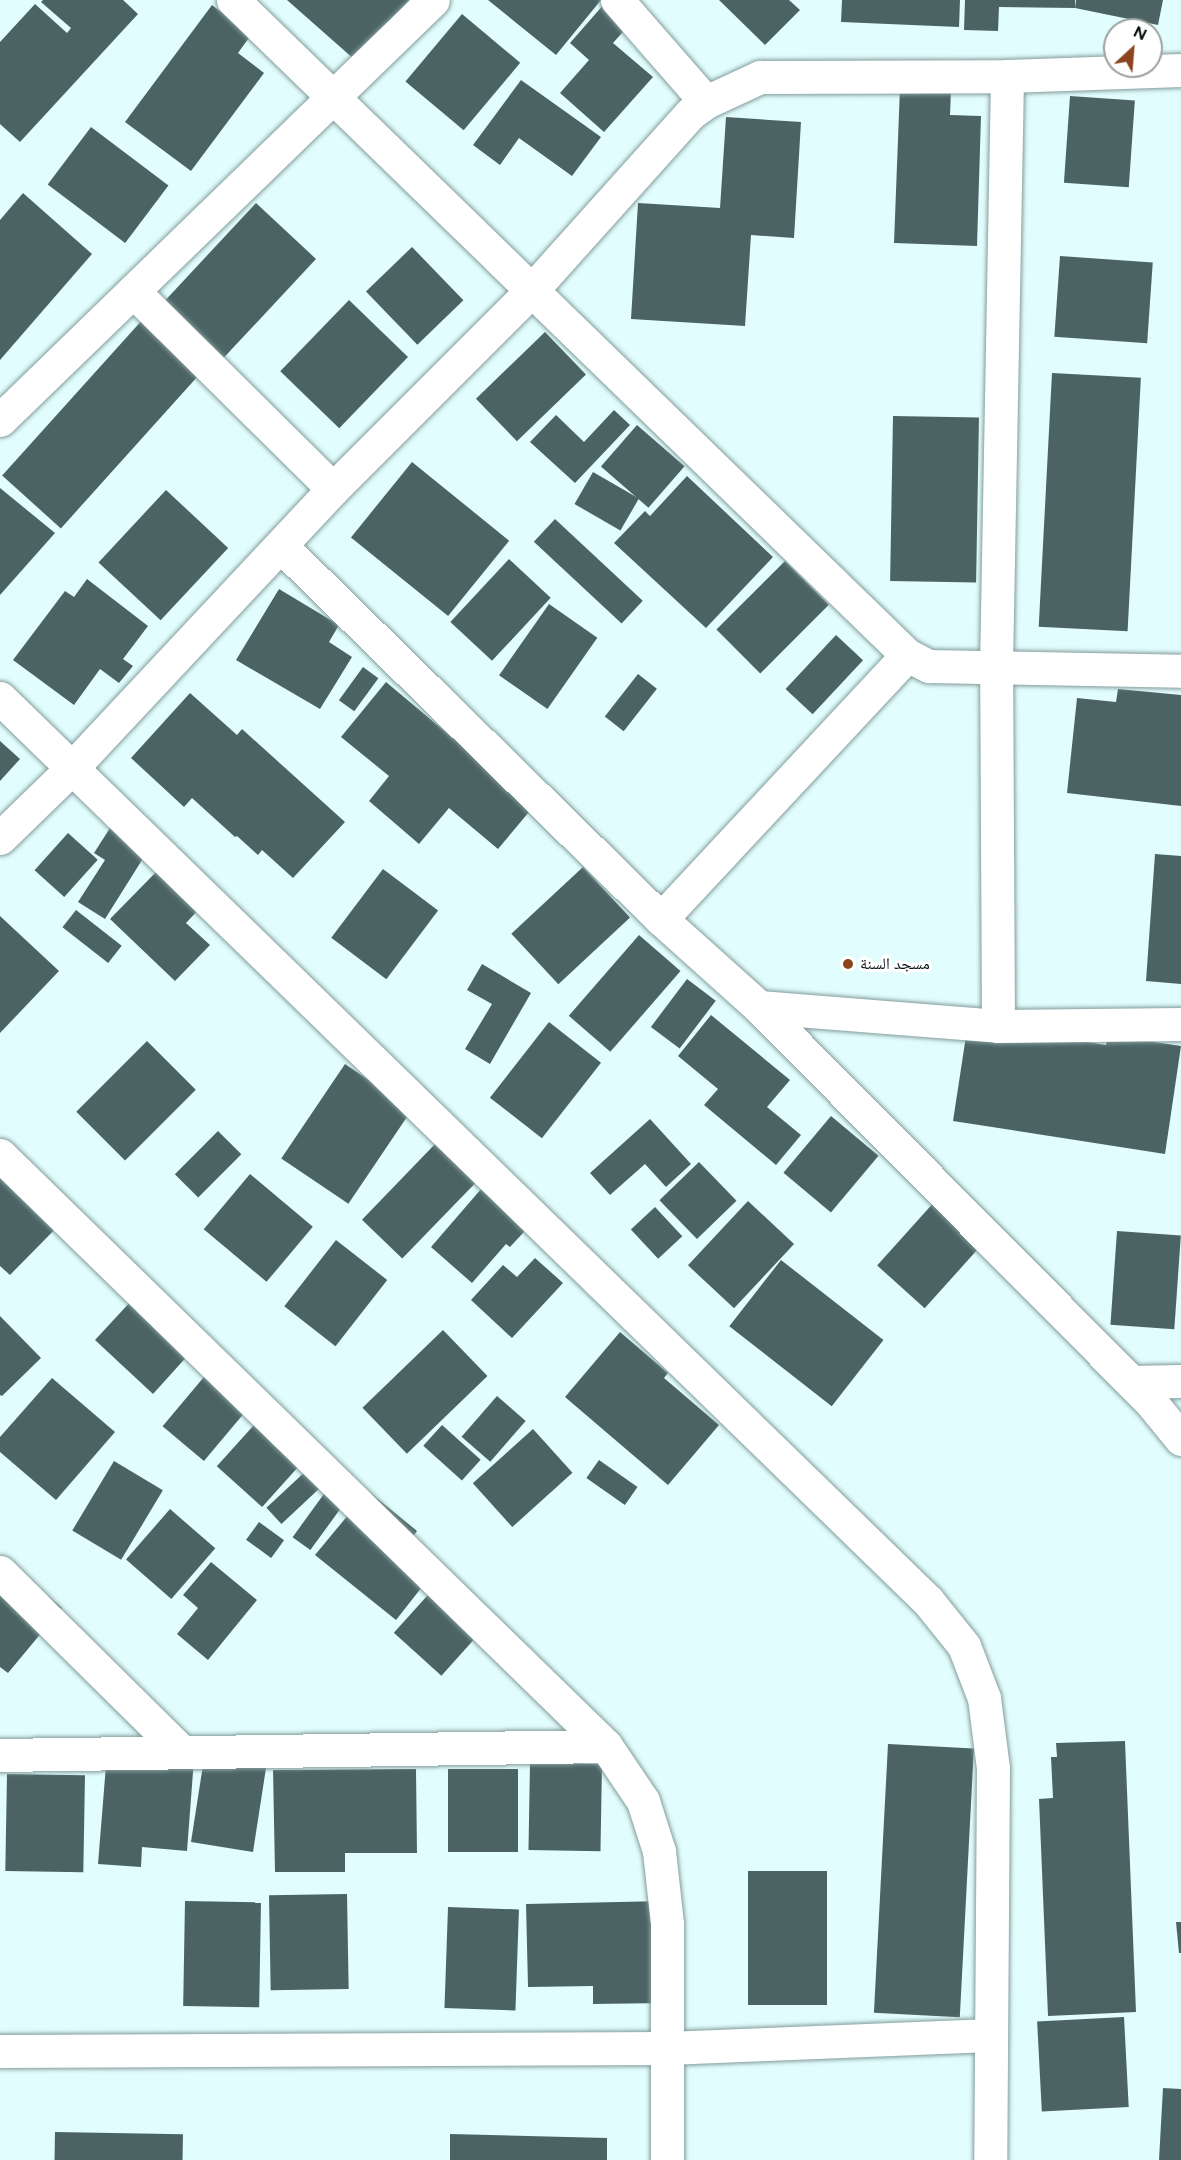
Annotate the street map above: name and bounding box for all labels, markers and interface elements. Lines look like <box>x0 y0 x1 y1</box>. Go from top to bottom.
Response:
north arrow <box>1103 18 1163 78</box>
text: N <box>1131 22 1150 44</box>
place label: مسجد السنة <box>860 954 930 974</box>
marker: مسجد السنة <box>841 957 855 971</box>

